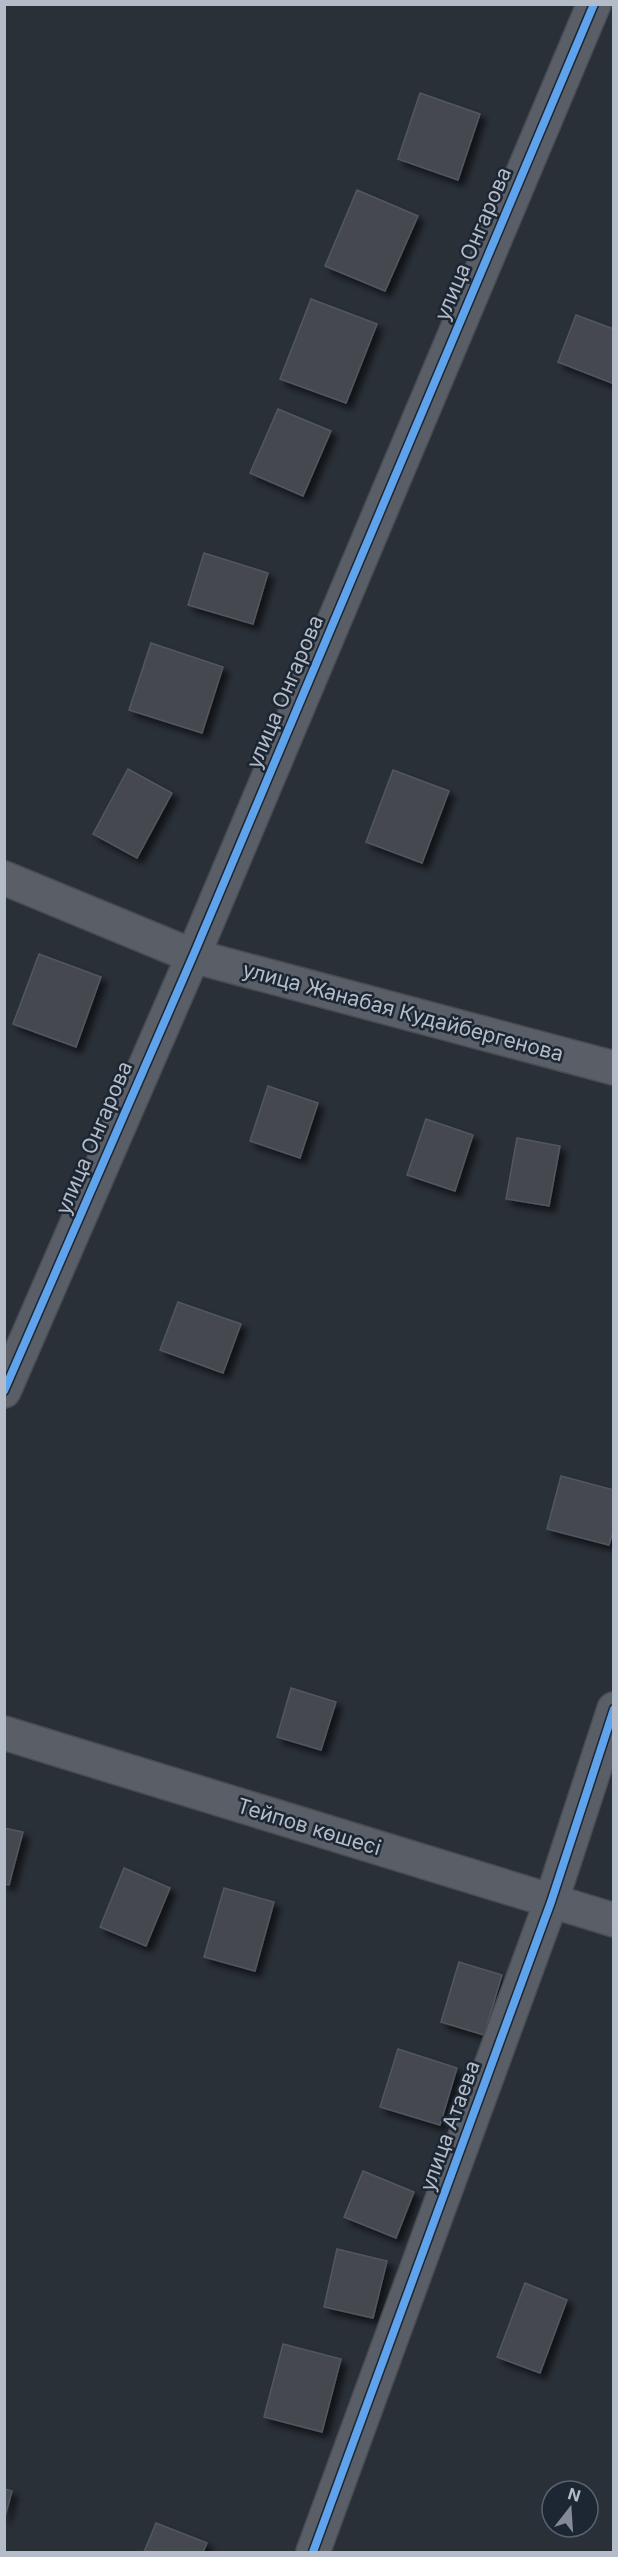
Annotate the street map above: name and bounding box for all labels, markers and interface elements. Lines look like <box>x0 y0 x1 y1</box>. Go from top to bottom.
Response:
street label: улица Онгарова <box>429 163 516 324</box>
street label: улица Онгарова <box>241 611 328 772</box>
street label: улица Жанабая Кудайбергенова <box>240 957 566 1066</box>
street label: улица Онгарова <box>50 1057 137 1218</box>
street label: Тейпов көшесі <box>234 1793 384 1860</box>
street label: улица Атаева <box>414 2057 485 2195</box>
north arrow <box>540 2479 600 2539</box>
text: N <box>566 2483 583 2506</box>

